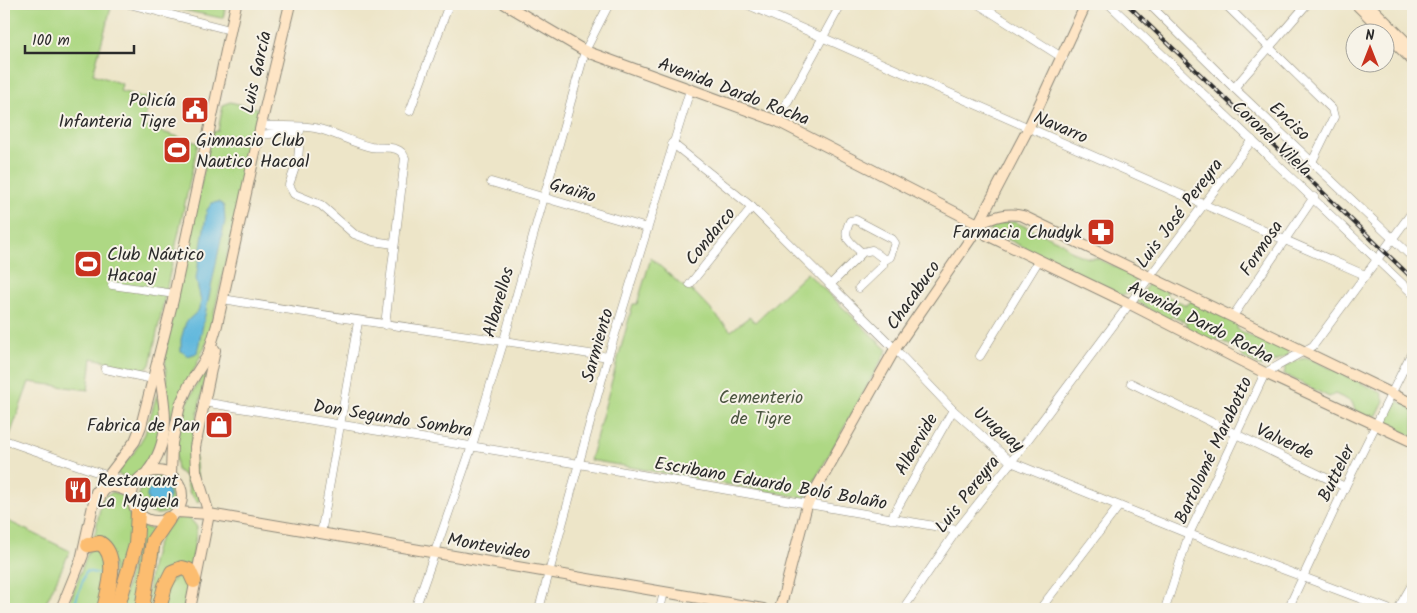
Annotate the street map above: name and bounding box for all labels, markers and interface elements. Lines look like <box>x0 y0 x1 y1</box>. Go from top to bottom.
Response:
scale bar <box>25 22 134 54</box>
north arrow <box>1344 22 1394 72</box>
text: N <box>1366 25 1375 47</box>
street label: Luis García <box>234 28 281 116</box>
text: 100 m <box>32 29 70 53</box>
street label: Avenida Dardo Rocha <box>653 50 813 135</box>
place label: Policía Infanteria Tigre <box>59 87 176 137</box>
street label: Coronel Vilela <box>1224 94 1318 184</box>
public building icon: Policía Infanteria Tigre <box>180 95 210 125</box>
street label: Enciso <box>1261 95 1317 149</box>
street label: Navarro <box>1029 104 1092 153</box>
place label: Gimnasio Club Nautico Hacoal <box>196 127 310 177</box>
sports icon: Gimnasio Club Nautico Hacoal <box>162 135 192 165</box>
street label: Luis José Pereyra <box>1129 153 1231 275</box>
street label: Graiño <box>546 171 599 212</box>
street label: Condarco <box>678 201 744 273</box>
street label: Formosa <box>1233 215 1292 283</box>
pharmacy icon: Farmacia Chudyk <box>1086 217 1116 247</box>
place label: Farmacia Chudyk <box>953 219 1083 248</box>
place label: Club Náutico Hacoaj <box>107 241 204 291</box>
sports icon: Club Náutico Hacoaj <box>73 249 103 279</box>
street label: Chacabuco <box>880 255 949 337</box>
street label: Albarellos <box>476 264 523 341</box>
street label: Avenida Dardo Rocha <box>1122 274 1278 373</box>
street label: Sarmiento <box>574 305 623 386</box>
street label: Bartolomé Marabotto <box>1167 372 1261 529</box>
park label: Cementerio de Tigre <box>719 384 803 434</box>
street label: Don Segundo Sombra <box>311 393 475 446</box>
street label: Uruguay <box>966 400 1031 461</box>
street label: Albervide <box>888 408 947 481</box>
shop icon: Fabrica de Pan <box>204 410 234 440</box>
place label: Fabrica de Pan <box>87 412 200 441</box>
street label: Valverde <box>1251 416 1318 468</box>
street label: Butteler <box>1311 439 1364 507</box>
street label: Escribano Eduardo Boló Bolaño <box>652 450 889 519</box>
street label: Luis Pereyra <box>928 450 1008 540</box>
place label: Restaurant La Miguela <box>97 467 179 517</box>
restaurant icon: Restaurant La Miguela <box>63 475 93 505</box>
street label: Montevideo <box>445 526 533 569</box>

